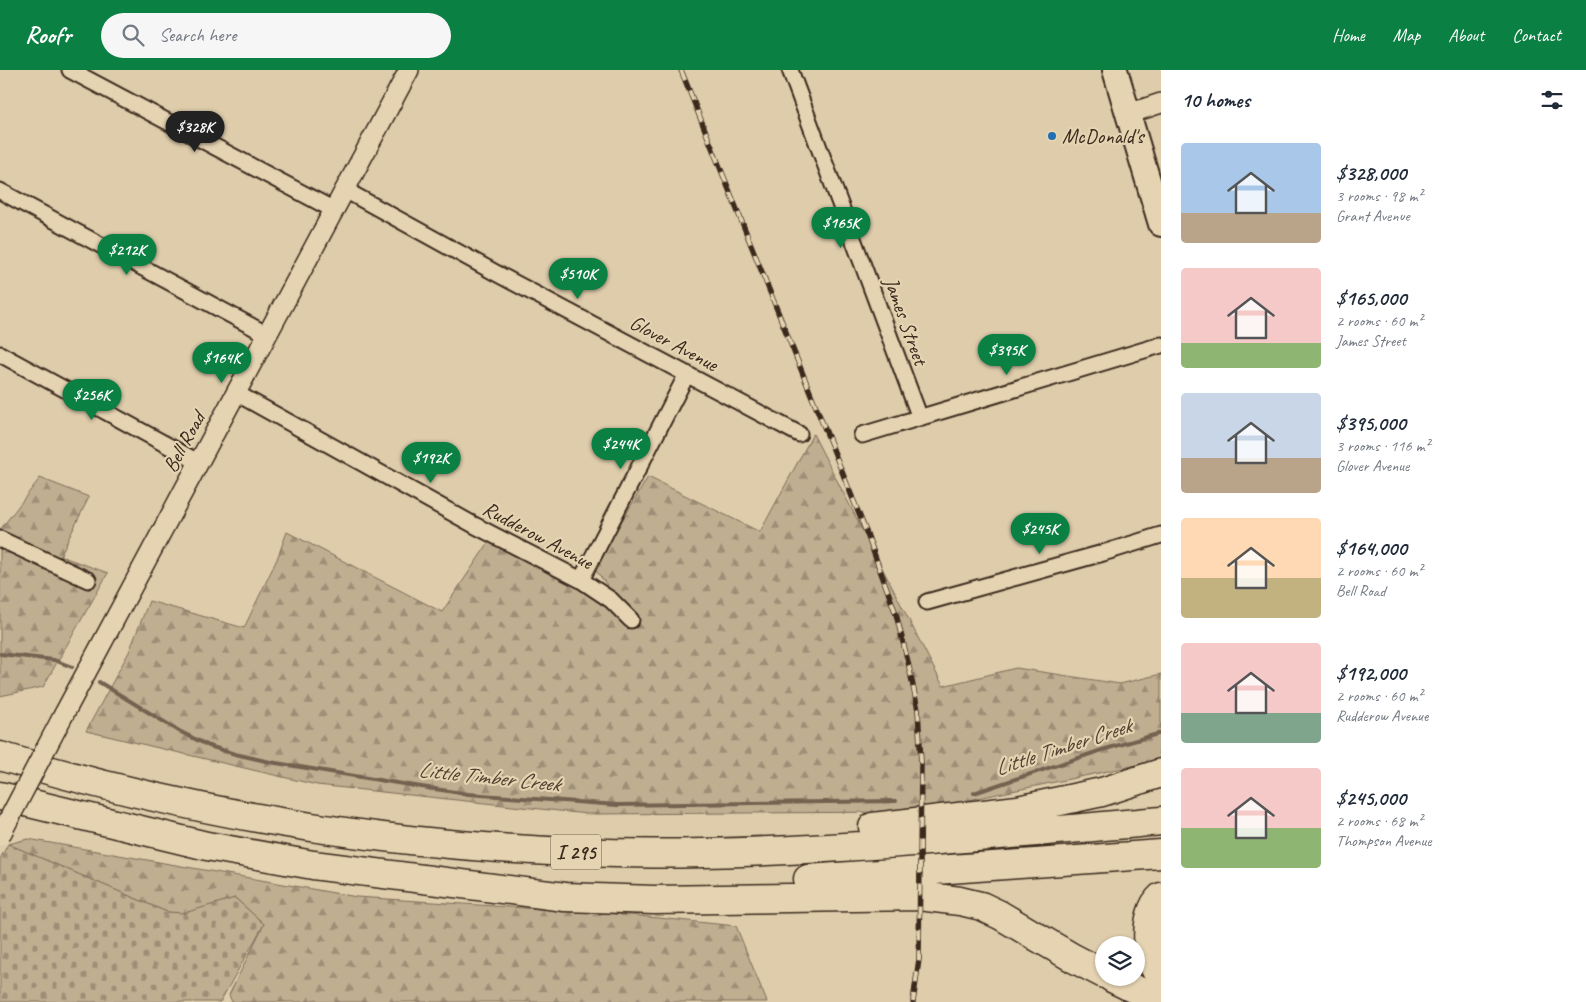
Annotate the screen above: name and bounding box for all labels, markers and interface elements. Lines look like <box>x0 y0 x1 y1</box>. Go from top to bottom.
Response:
search box <box>101 13 451 58</box>
text: Roofr <box>25 20 71 50</box>
icon: search <box>119 21 147 49</box>
text: Search here <box>159 23 236 47</box>
text: Home <box>1332 24 1365 46</box>
text: Map <box>1393 24 1420 46</box>
text: About <box>1448 24 1484 46</box>
text: Contact <box>1512 24 1561 46</box>
icon: filters <box>1538 86 1566 114</box>
text: 10 homes <box>1181 87 1250 113</box>
pin: $328K <box>160 111 230 153</box>
text: $328K <box>177 117 213 137</box>
place label: McDonald's <box>1062 123 1145 149</box>
marker: McDonald's <box>1046 130 1058 142</box>
text: $328,000 <box>1336 160 1406 186</box>
icon: home <box>1221 163 1281 223</box>
text: 3 rooms · 98 m² <box>1336 186 1422 206</box>
pin: $165K <box>806 206 876 249</box>
text: Grant Avenue <box>1336 206 1410 226</box>
text: $165K <box>822 213 860 233</box>
pin: $212K <box>92 234 162 276</box>
text: $212K <box>109 240 145 260</box>
pin: $510K <box>543 258 613 300</box>
text: $510K <box>560 264 596 284</box>
street label: James Street <box>878 273 935 370</box>
text: $165,000 <box>1336 285 1406 311</box>
icon: home <box>1221 288 1281 348</box>
street label: Glover Avenue <box>625 309 724 378</box>
text: 2 rooms · 60 m² <box>1336 311 1422 331</box>
text: James Street <box>1336 331 1406 351</box>
pin: $395K <box>972 334 1042 376</box>
text: $395K <box>989 340 1025 360</box>
pin: $164K <box>187 342 257 384</box>
text: $164K <box>203 348 241 368</box>
pin: $256K <box>57 378 127 421</box>
text: $256K <box>73 385 111 405</box>
street label: Bell Road <box>157 405 212 477</box>
text: $395,000 <box>1336 410 1406 436</box>
icon: home <box>1221 413 1281 473</box>
pin: $244K <box>586 428 656 470</box>
text: $244K <box>603 434 639 454</box>
text: 3 rooms · 116 m² <box>1336 436 1430 456</box>
pin: $192K <box>396 442 466 484</box>
text: $192K <box>413 448 449 468</box>
text: Glover Avenue <box>1336 456 1409 476</box>
street label: Rudderow Avenue <box>478 495 599 575</box>
pin: $245K <box>1005 512 1075 555</box>
text: $245K <box>1022 519 1058 539</box>
text: $164,000 <box>1336 535 1407 561</box>
icon: home <box>1221 538 1281 598</box>
text: 2 rooms · 60 m² <box>1336 561 1422 581</box>
text: Bell Road <box>1336 581 1385 601</box>
text: $192,000 <box>1336 660 1406 686</box>
icon: home <box>1221 663 1281 723</box>
text: 2 rooms · 60 m² <box>1336 686 1422 706</box>
text: Rudderow Avenue <box>1336 706 1428 726</box>
water label: Little Timber Creek <box>991 711 1138 782</box>
water label: Little Timber Creek <box>417 756 565 799</box>
text: $245,000 <box>1336 785 1406 811</box>
icon: home <box>1221 788 1281 848</box>
text: 2 rooms · 68 m² <box>1336 811 1422 831</box>
text: Thompson Avenue <box>1336 831 1431 851</box>
road number: I 295 <box>551 834 601 870</box>
map controls <box>1095 936 1145 986</box>
button: layers <box>1095 936 1145 986</box>

